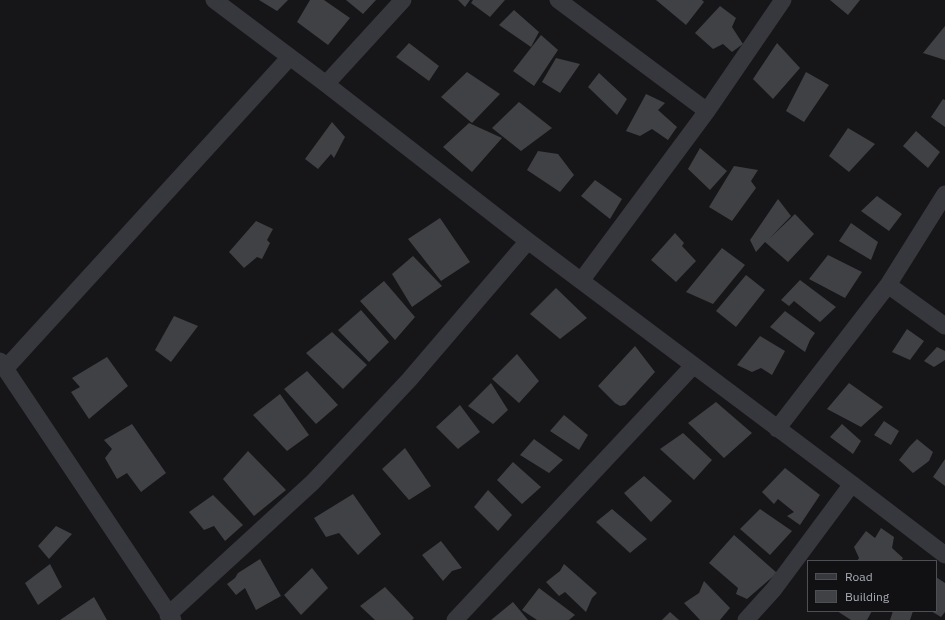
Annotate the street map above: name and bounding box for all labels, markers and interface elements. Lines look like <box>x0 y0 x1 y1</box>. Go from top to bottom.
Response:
legend <box>807 560 937 612</box>
text: Road <box>845 569 873 584</box>
text: Building <box>845 589 889 604</box>

